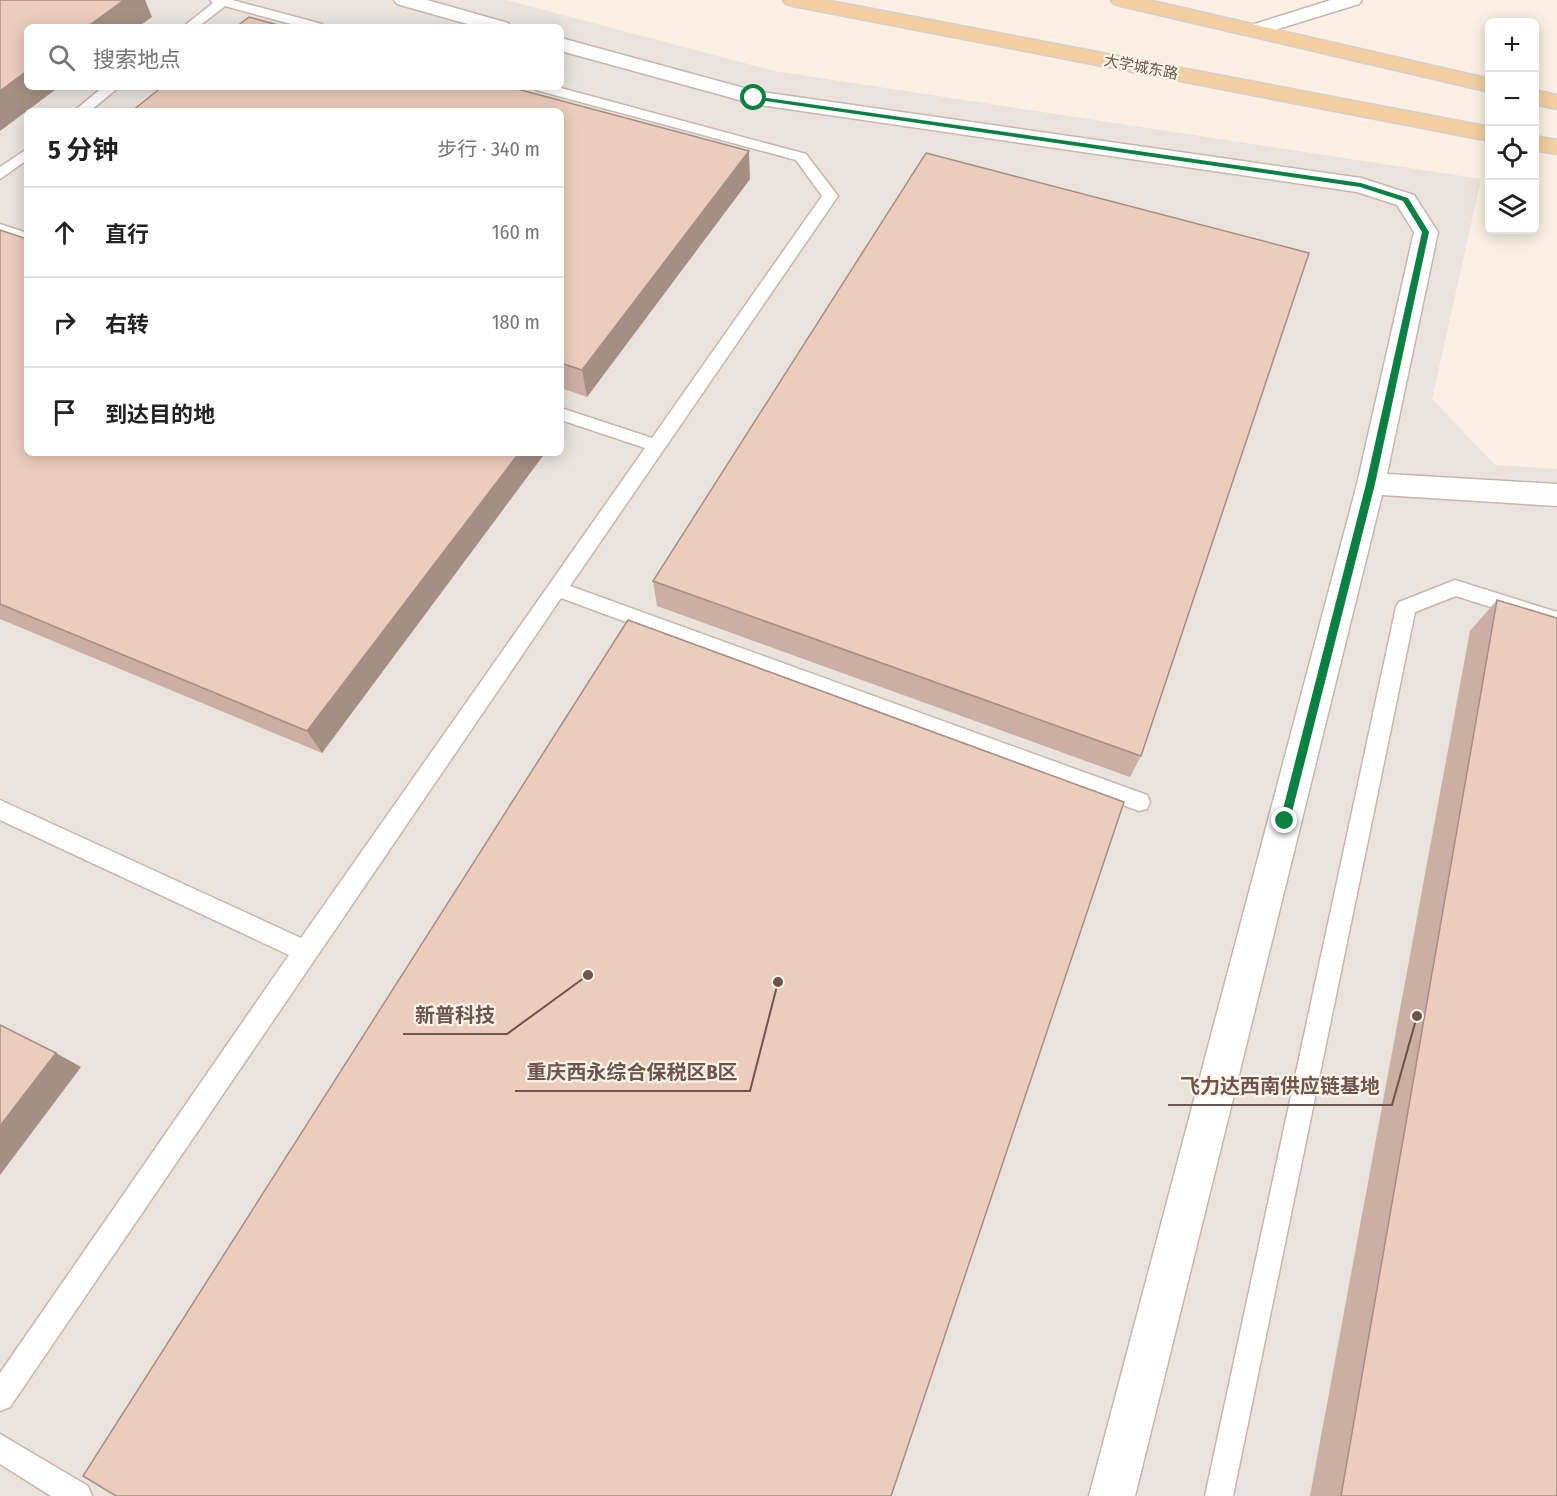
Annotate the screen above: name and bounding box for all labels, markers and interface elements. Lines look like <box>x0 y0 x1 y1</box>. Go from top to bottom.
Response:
map controls <box>1485 18 1539 234</box>
button: + <box>1485 18 1539 72</box>
search box <box>24 24 564 90</box>
icon: search <box>45 41 78 74</box>
text: 搜索地点 <box>93 46 181 73</box>
street label: 大学城东路 <box>1102 51 1180 83</box>
button: − <box>1485 72 1539 126</box>
route start <box>740 84 766 110</box>
button: locate <box>1485 126 1539 180</box>
text: 5 分钟 <box>48 135 118 166</box>
text: 步行 · 340 m <box>437 137 540 161</box>
button: layers <box>1485 180 1539 234</box>
icon: ahead <box>48 216 81 249</box>
text: 160 m <box>492 220 540 244</box>
text: 直行 <box>105 221 149 248</box>
icon: right <box>48 306 81 339</box>
text: 180 m <box>492 310 540 334</box>
text: 右转 <box>105 311 149 338</box>
icon: arrive <box>48 396 81 429</box>
text: 到达目的地 <box>105 401 215 428</box>
route end <box>1271 807 1297 833</box>
callout: 新普科技 <box>403 996 507 1034</box>
text: 新普科技 <box>415 1003 495 1027</box>
callout: 重庆西永综合保税区B区 <box>515 1053 750 1091</box>
text: 重庆西永综合保税区B区 <box>526 1060 738 1084</box>
callout: 飞力达西南供应链基地 <box>1168 1067 1392 1105</box>
text: 飞力达西南供应链基地 <box>1180 1074 1380 1098</box>

